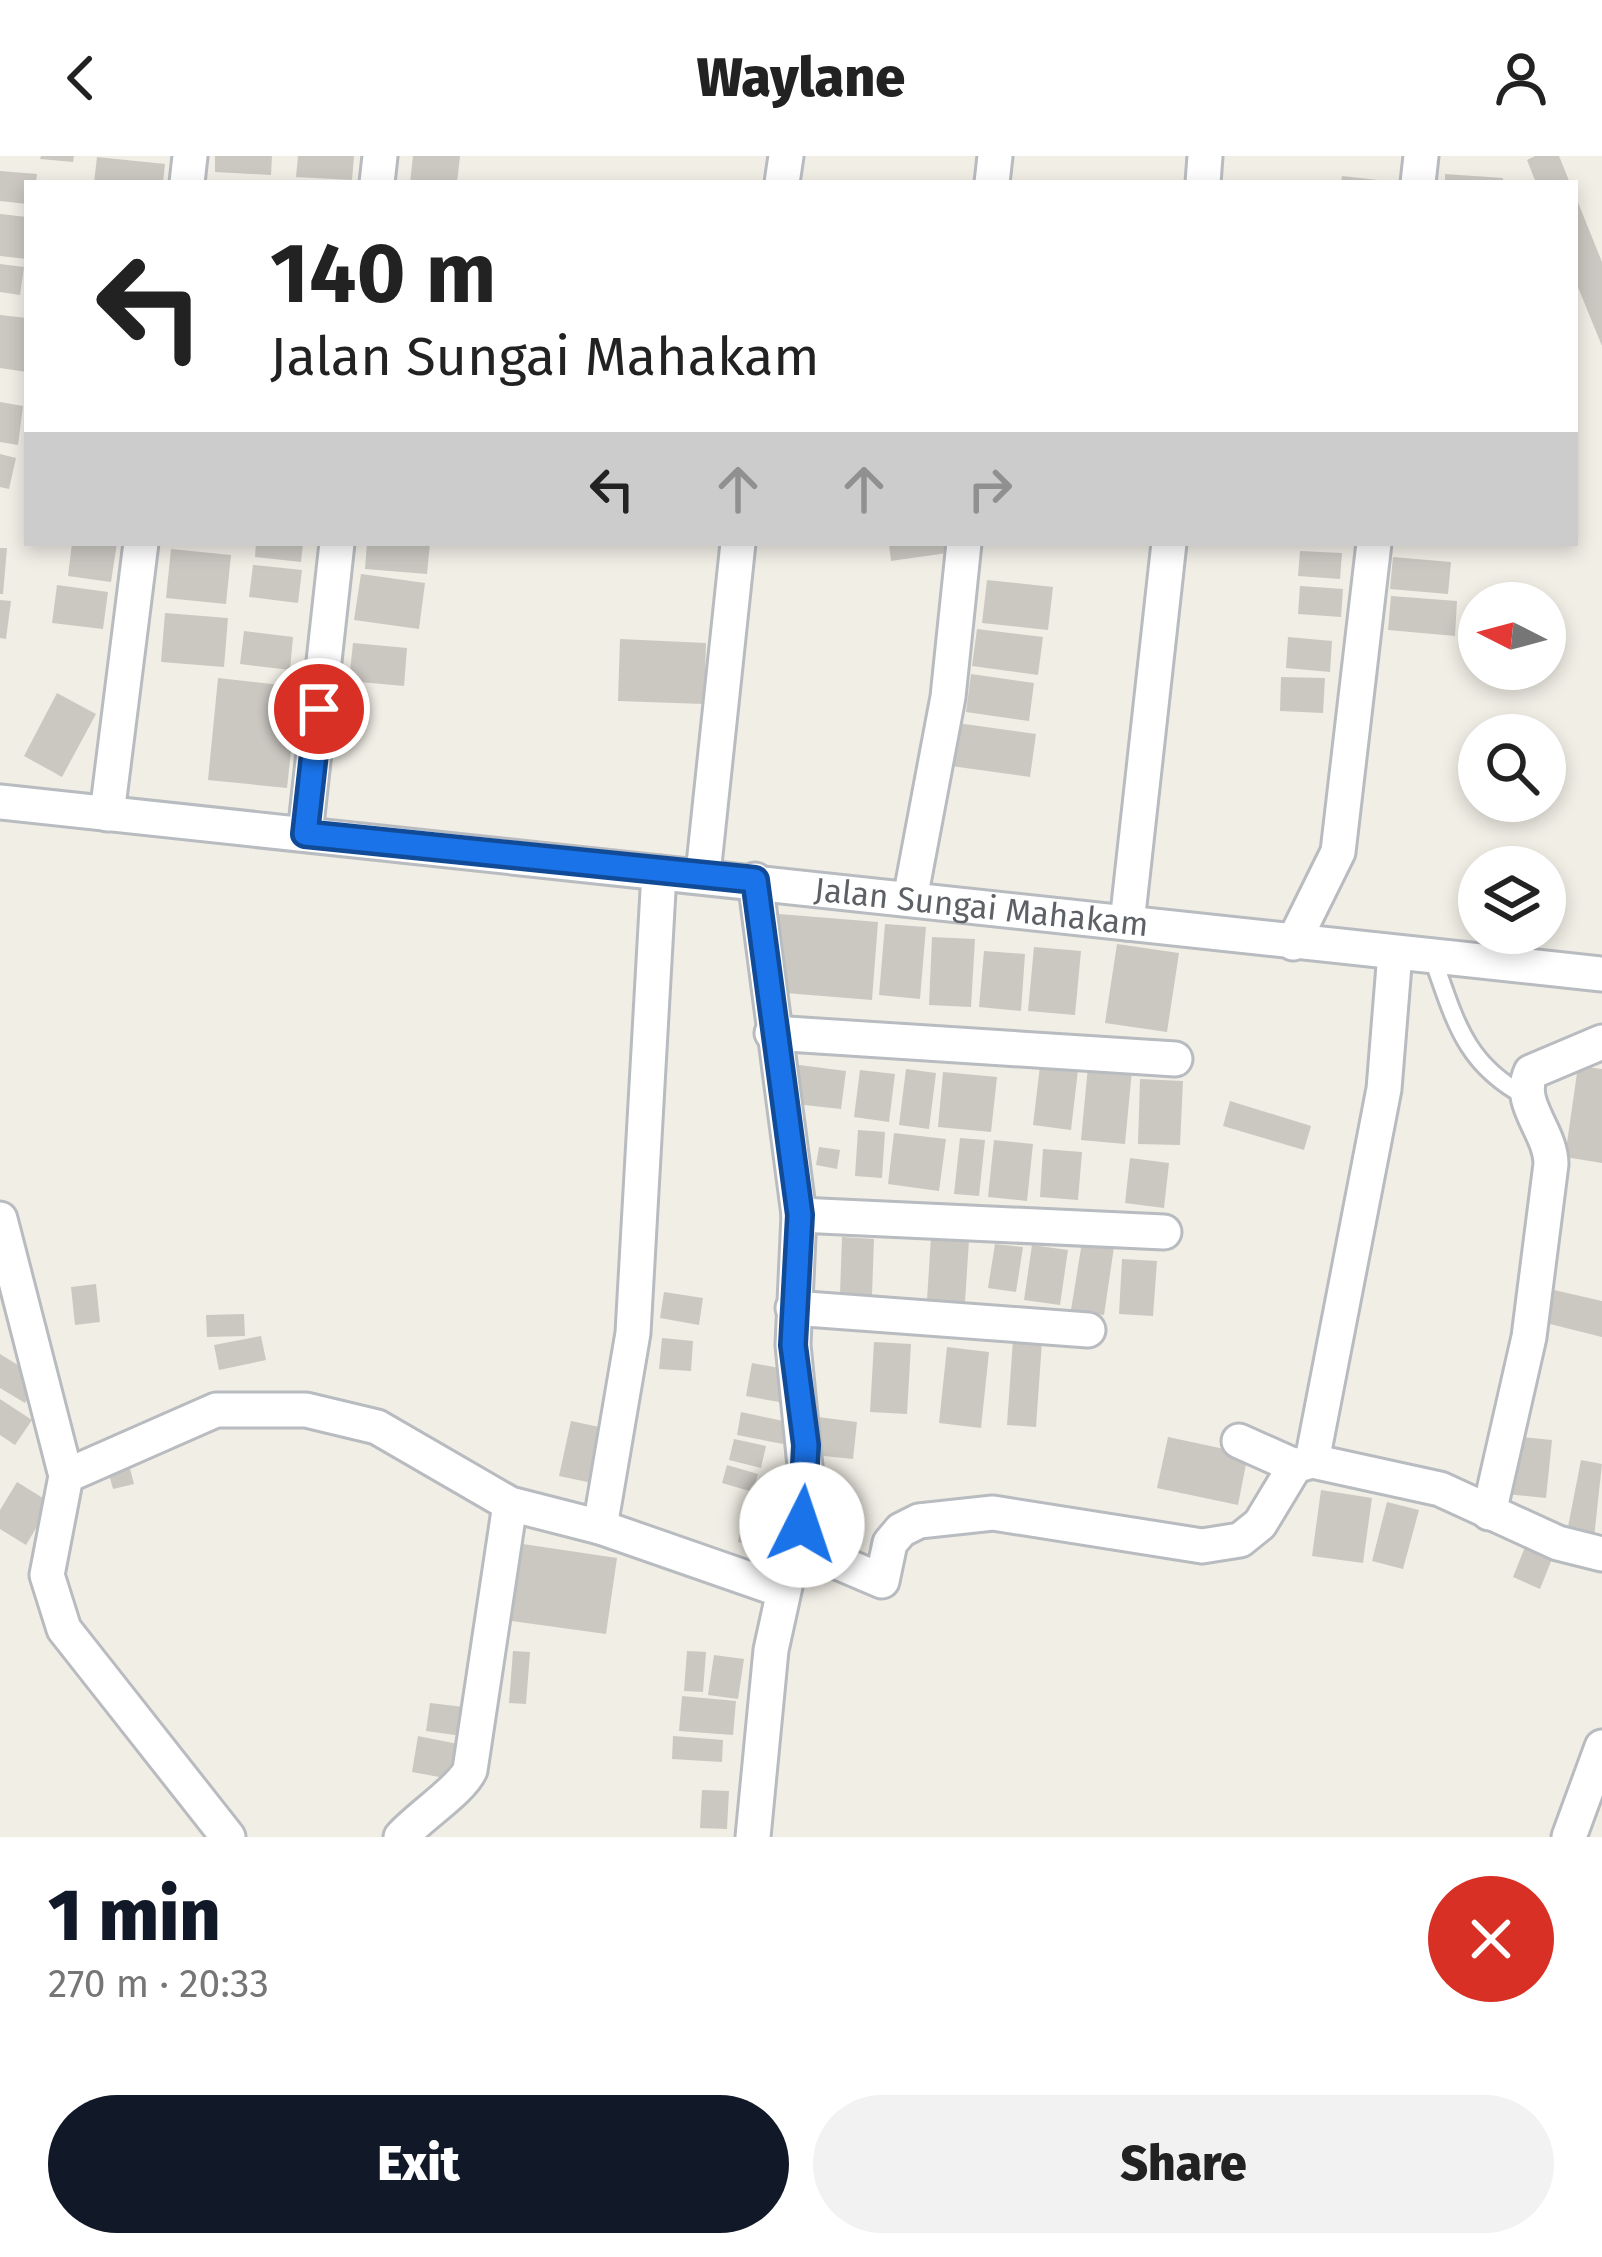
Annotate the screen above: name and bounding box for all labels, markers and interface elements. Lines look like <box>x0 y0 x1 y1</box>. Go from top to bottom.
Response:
icon: back <box>48 45 114 111</box>
icon: person <box>1488 45 1554 111</box>
text: Waylane <box>697 46 905 110</box>
text: 140 m <box>270 223 496 324</box>
icon: left <box>72 228 228 384</box>
text: Jalan Sungai Mahakam <box>270 325 820 389</box>
icon: left <box>579 456 645 522</box>
icon: ahead <box>705 456 771 522</box>
icon: ahead <box>831 456 897 522</box>
icon: right <box>957 456 1023 522</box>
north arrow <box>1458 582 1566 690</box>
map controls <box>1458 582 1566 954</box>
pin <box>268 658 370 760</box>
icon: arrive <box>286 676 352 742</box>
button: search <box>1458 714 1566 822</box>
button: layers <box>1458 846 1566 954</box>
street label: Jalan Sungai Mahakam <box>812 870 1151 945</box>
position arrow <box>739 1462 865 1588</box>
text: 1 min <box>48 1873 221 1959</box>
button: close <box>1428 1876 1554 2002</box>
text: 270 m · 20:33 <box>48 1961 269 2007</box>
button: Exit <box>48 2095 789 2233</box>
button: Share <box>813 2095 1554 2233</box>

